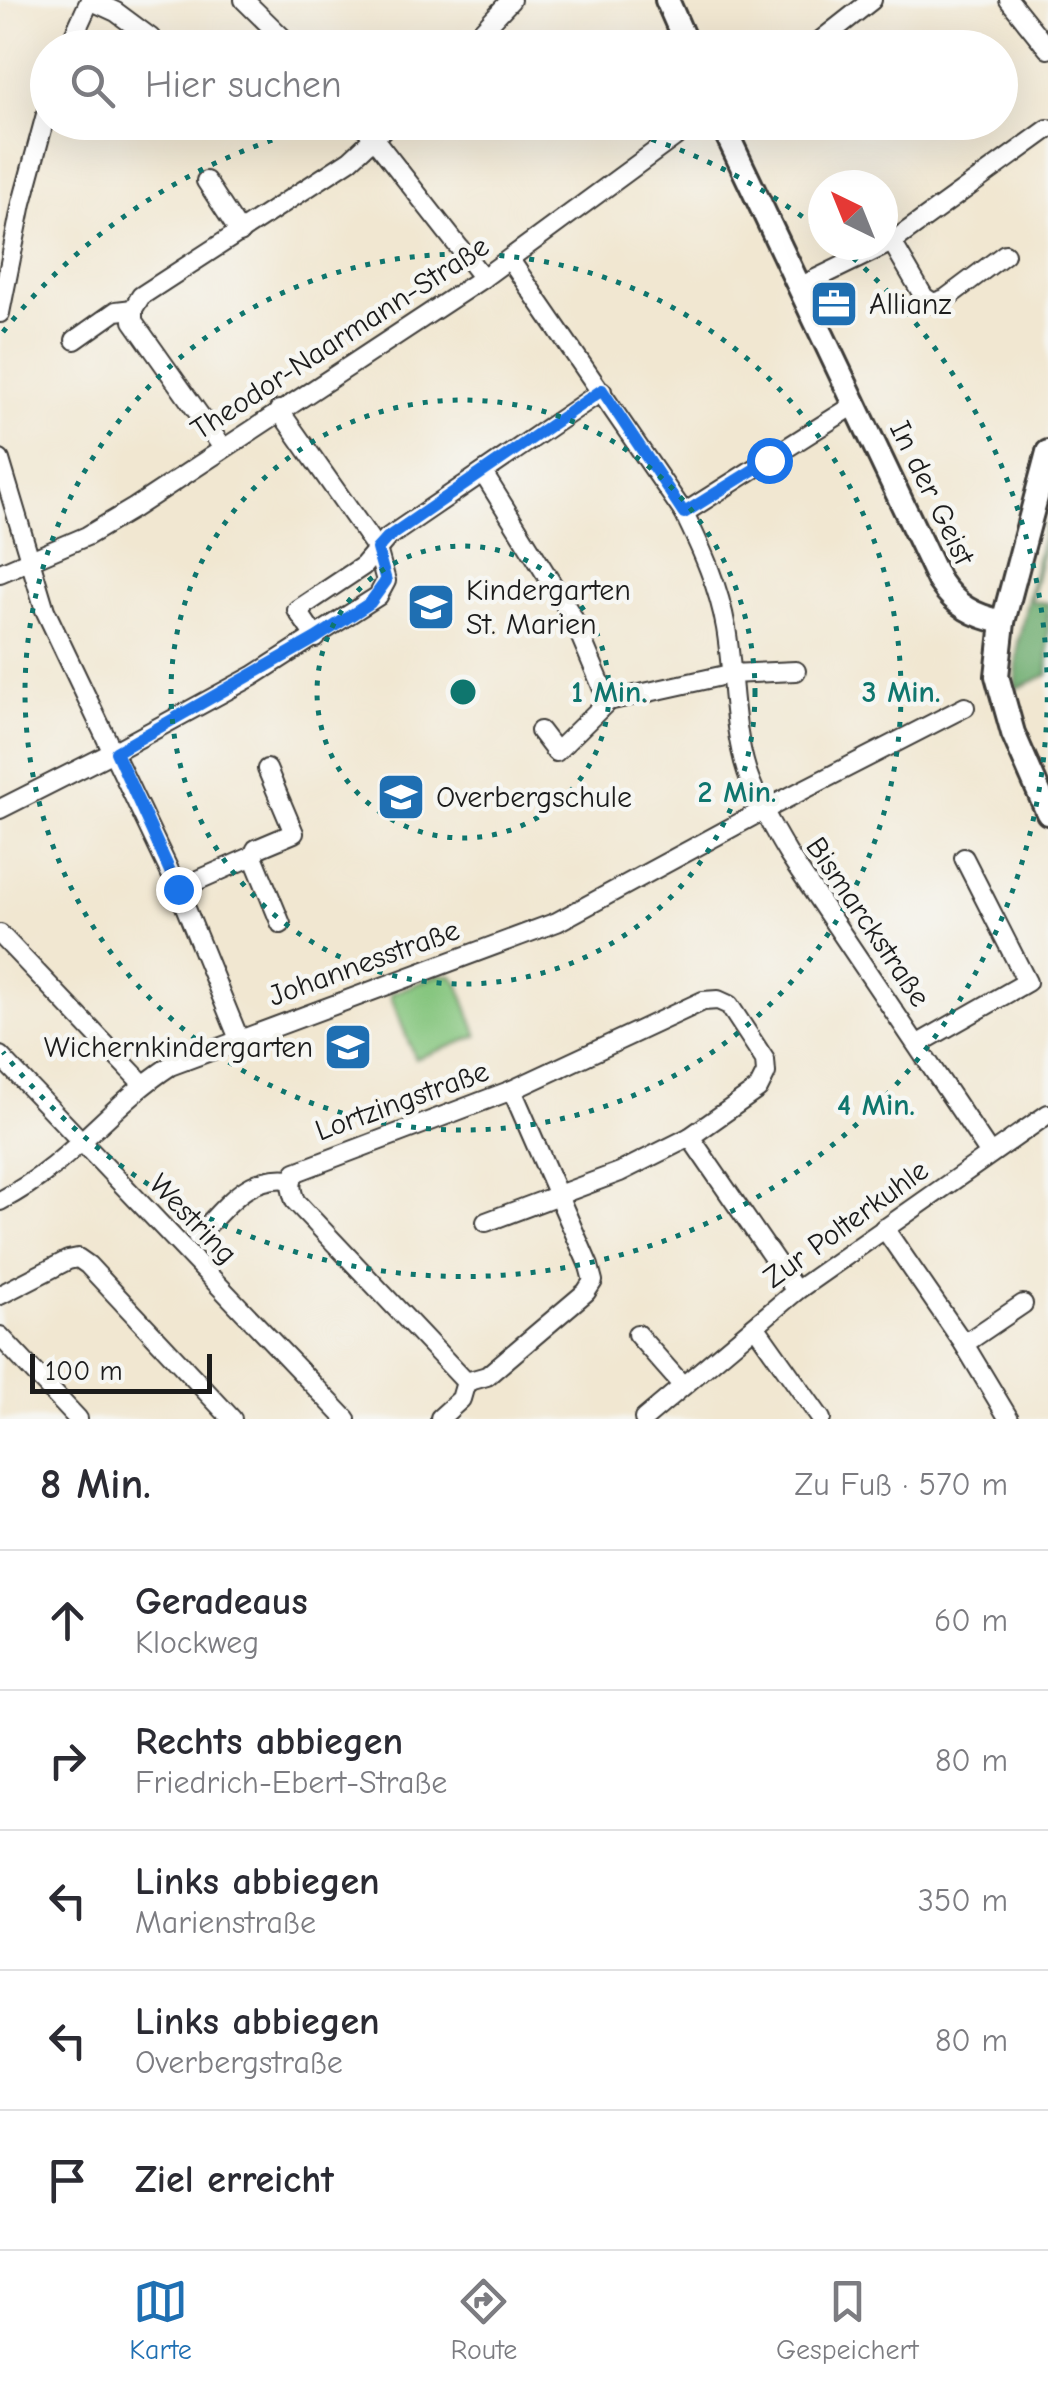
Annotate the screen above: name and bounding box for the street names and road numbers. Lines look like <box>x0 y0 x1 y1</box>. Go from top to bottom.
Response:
street label: Theodor-Naarmann-Straße <box>185 229 495 447</box>
street label: In der Geist <box>882 415 982 572</box>
street label: Bismarckstraße <box>798 831 938 1013</box>
street label: Johannesstraße <box>264 912 464 1014</box>
street label: Lortzingstraße <box>311 1053 493 1149</box>
street label: Zur Polterkuhle <box>757 1153 935 1295</box>
street label: Westring <box>142 1167 244 1271</box>

